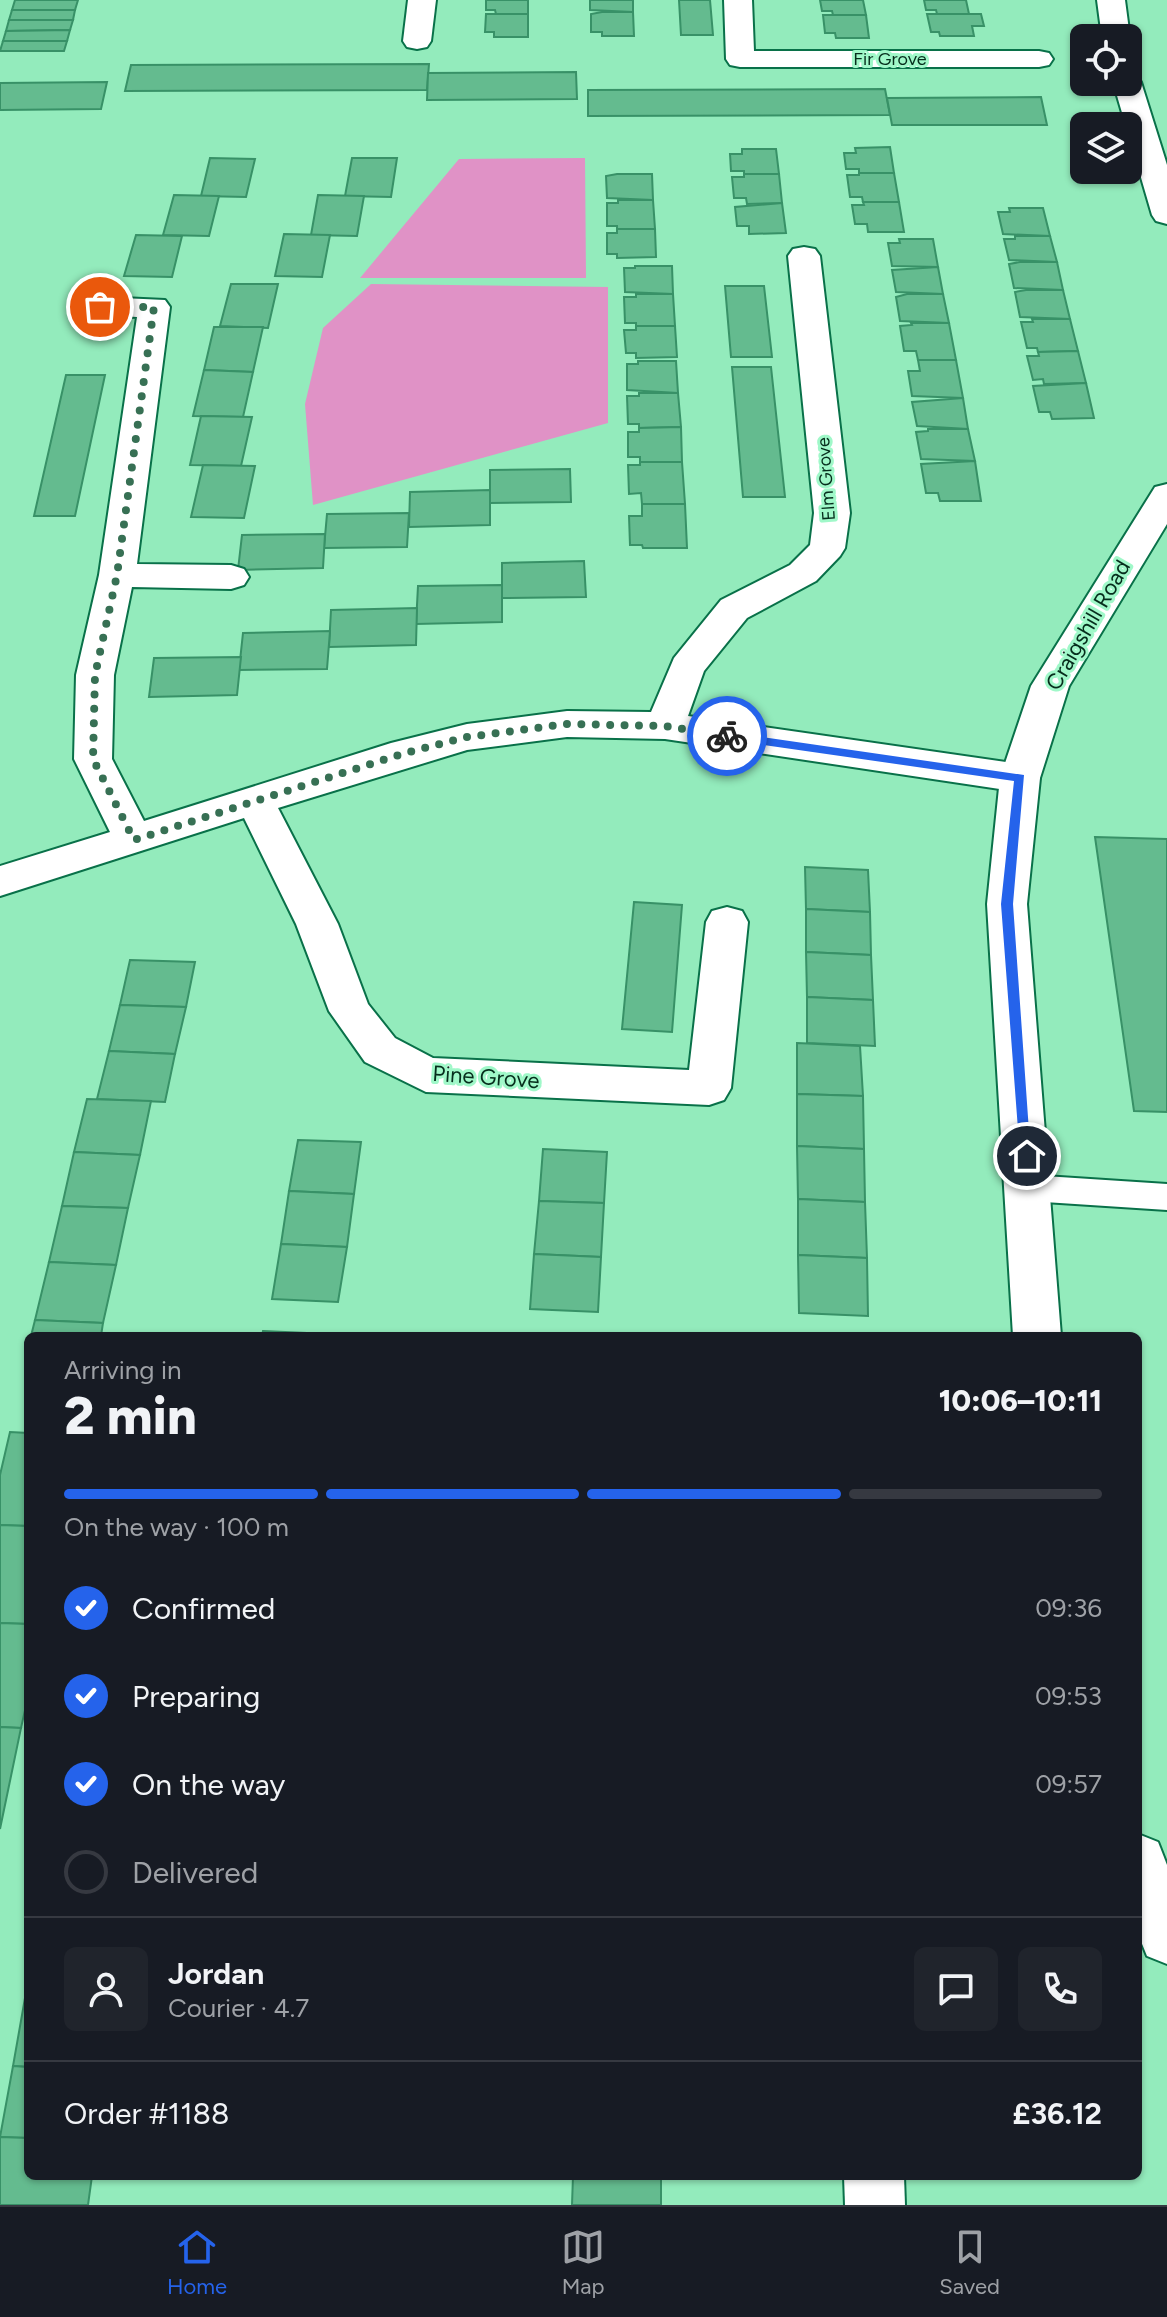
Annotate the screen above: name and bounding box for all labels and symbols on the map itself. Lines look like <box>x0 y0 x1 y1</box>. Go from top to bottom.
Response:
street label: Fir Grove <box>853 48 927 70</box>
pin <box>66 273 134 341</box>
street label: Elm Grove <box>812 437 840 521</box>
street label: Craigshill Road <box>1040 555 1136 695</box>
courier <box>687 696 767 776</box>
street label: Pine Grove <box>431 1060 541 1094</box>
pin <box>993 1122 1061 1190</box>

